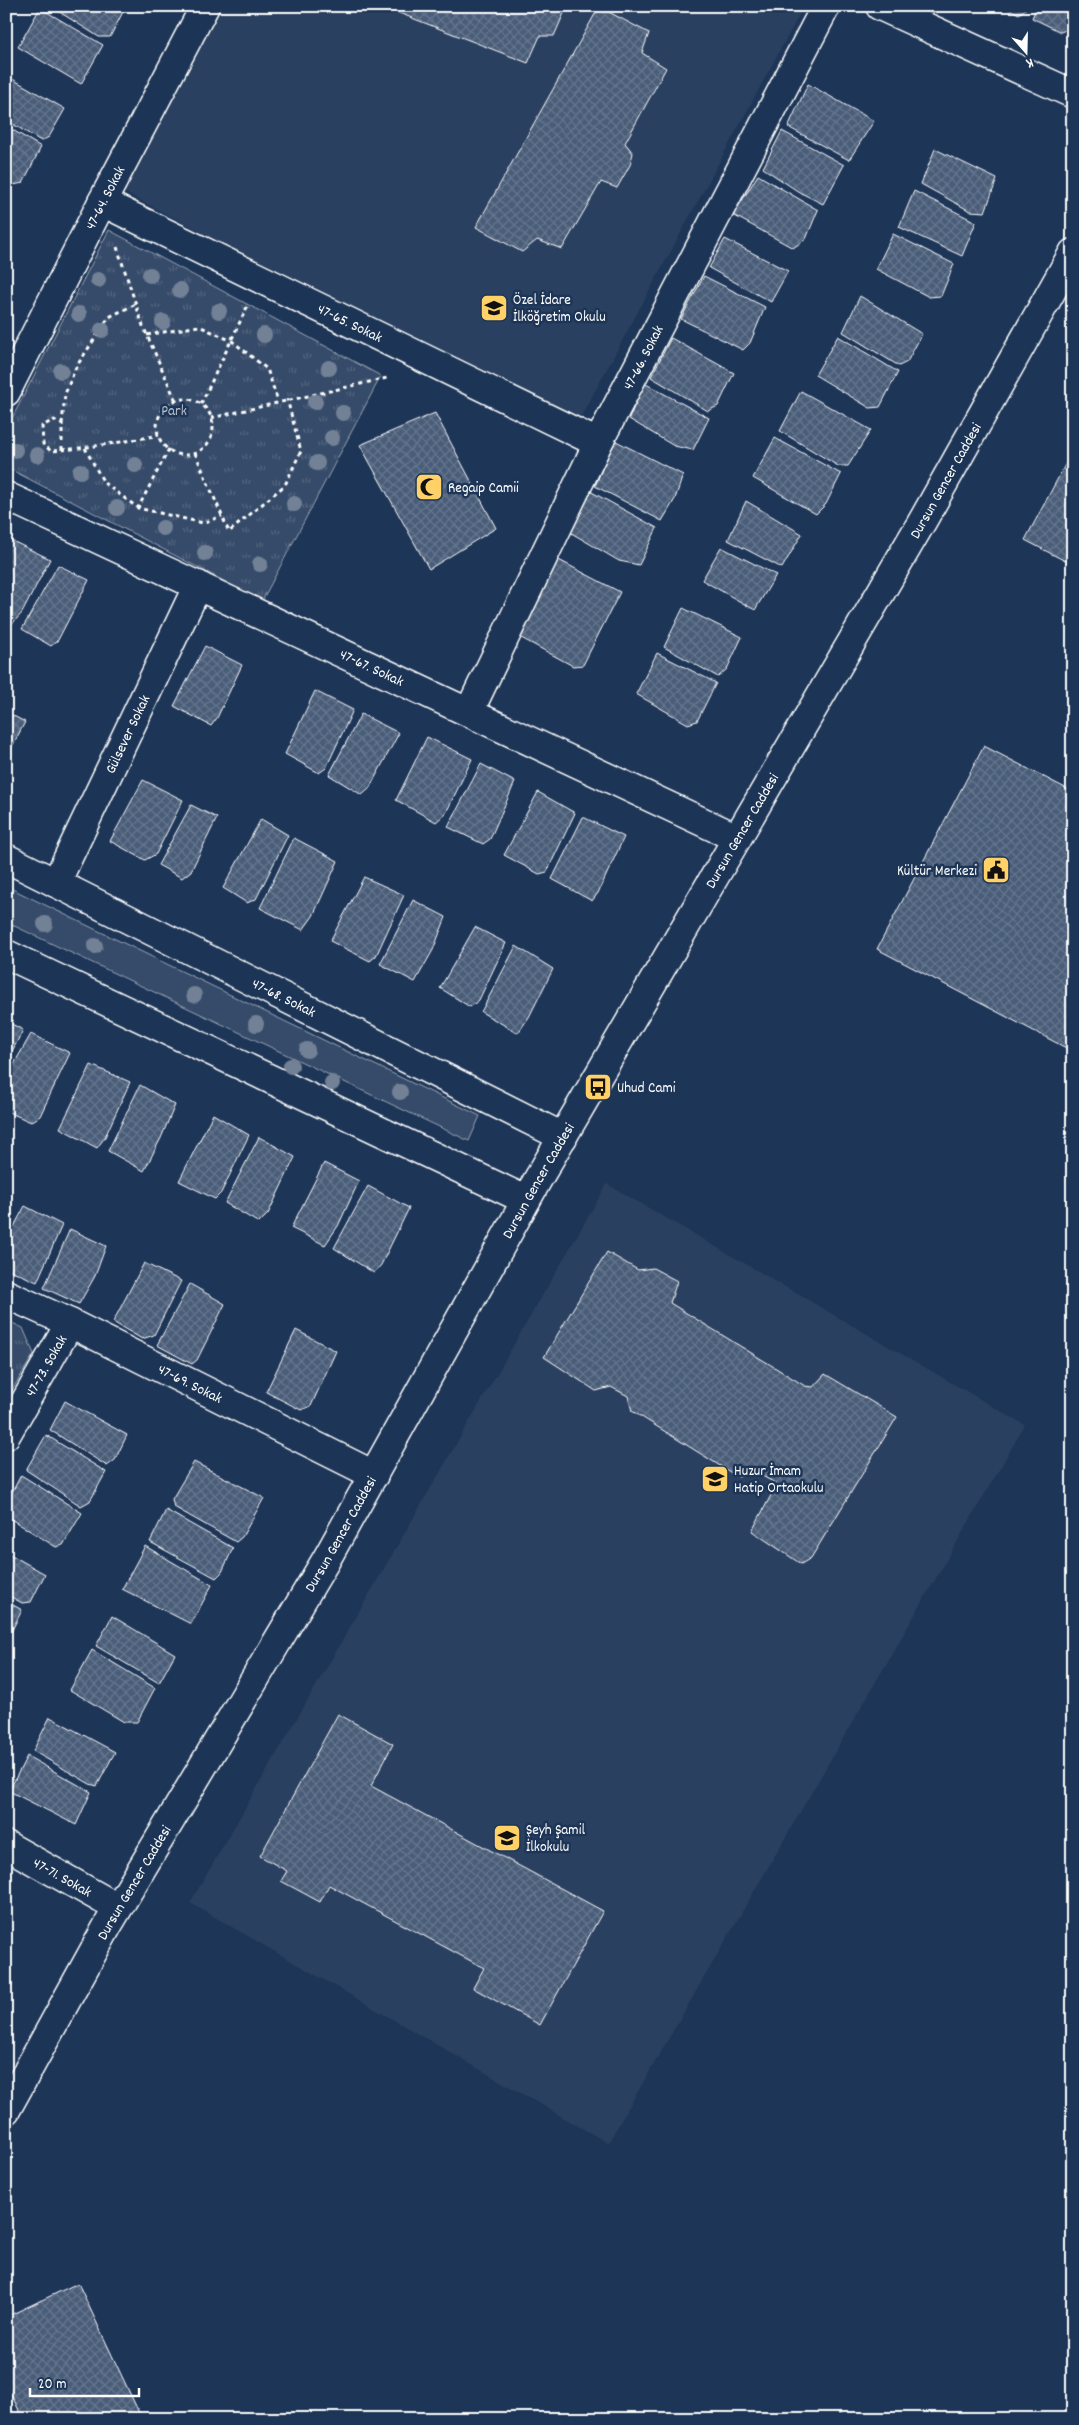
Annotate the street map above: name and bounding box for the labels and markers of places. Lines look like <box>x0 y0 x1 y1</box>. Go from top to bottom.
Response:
place label: Özel İdare İlköğretim Okulu <box>513 290 606 329</box>
school or university icon: Özel İdare İlköğretim Okulu <box>479 293 509 323</box>
mosque icon: Regaip Camii <box>414 472 444 502</box>
place label: Regaip Camii <box>448 478 519 500</box>
public building icon: Kültür Merkezi <box>981 855 1011 885</box>
place label: Kültür Merkezi <box>897 861 977 883</box>
bus stop icon: Uhud Cami <box>583 1072 613 1102</box>
place label: Uhud Cami <box>617 1078 676 1100</box>
place label: Huzur İmam Hatip Ortaokulu <box>734 1461 823 1500</box>
school or university icon: Huzur İmam Hatip Ortaokulu <box>700 1464 730 1494</box>
place label: Şeyh Şamil İlkokulu <box>526 1820 585 1859</box>
school or university icon: Şeyh Şamil İlkokulu <box>492 1823 522 1853</box>

